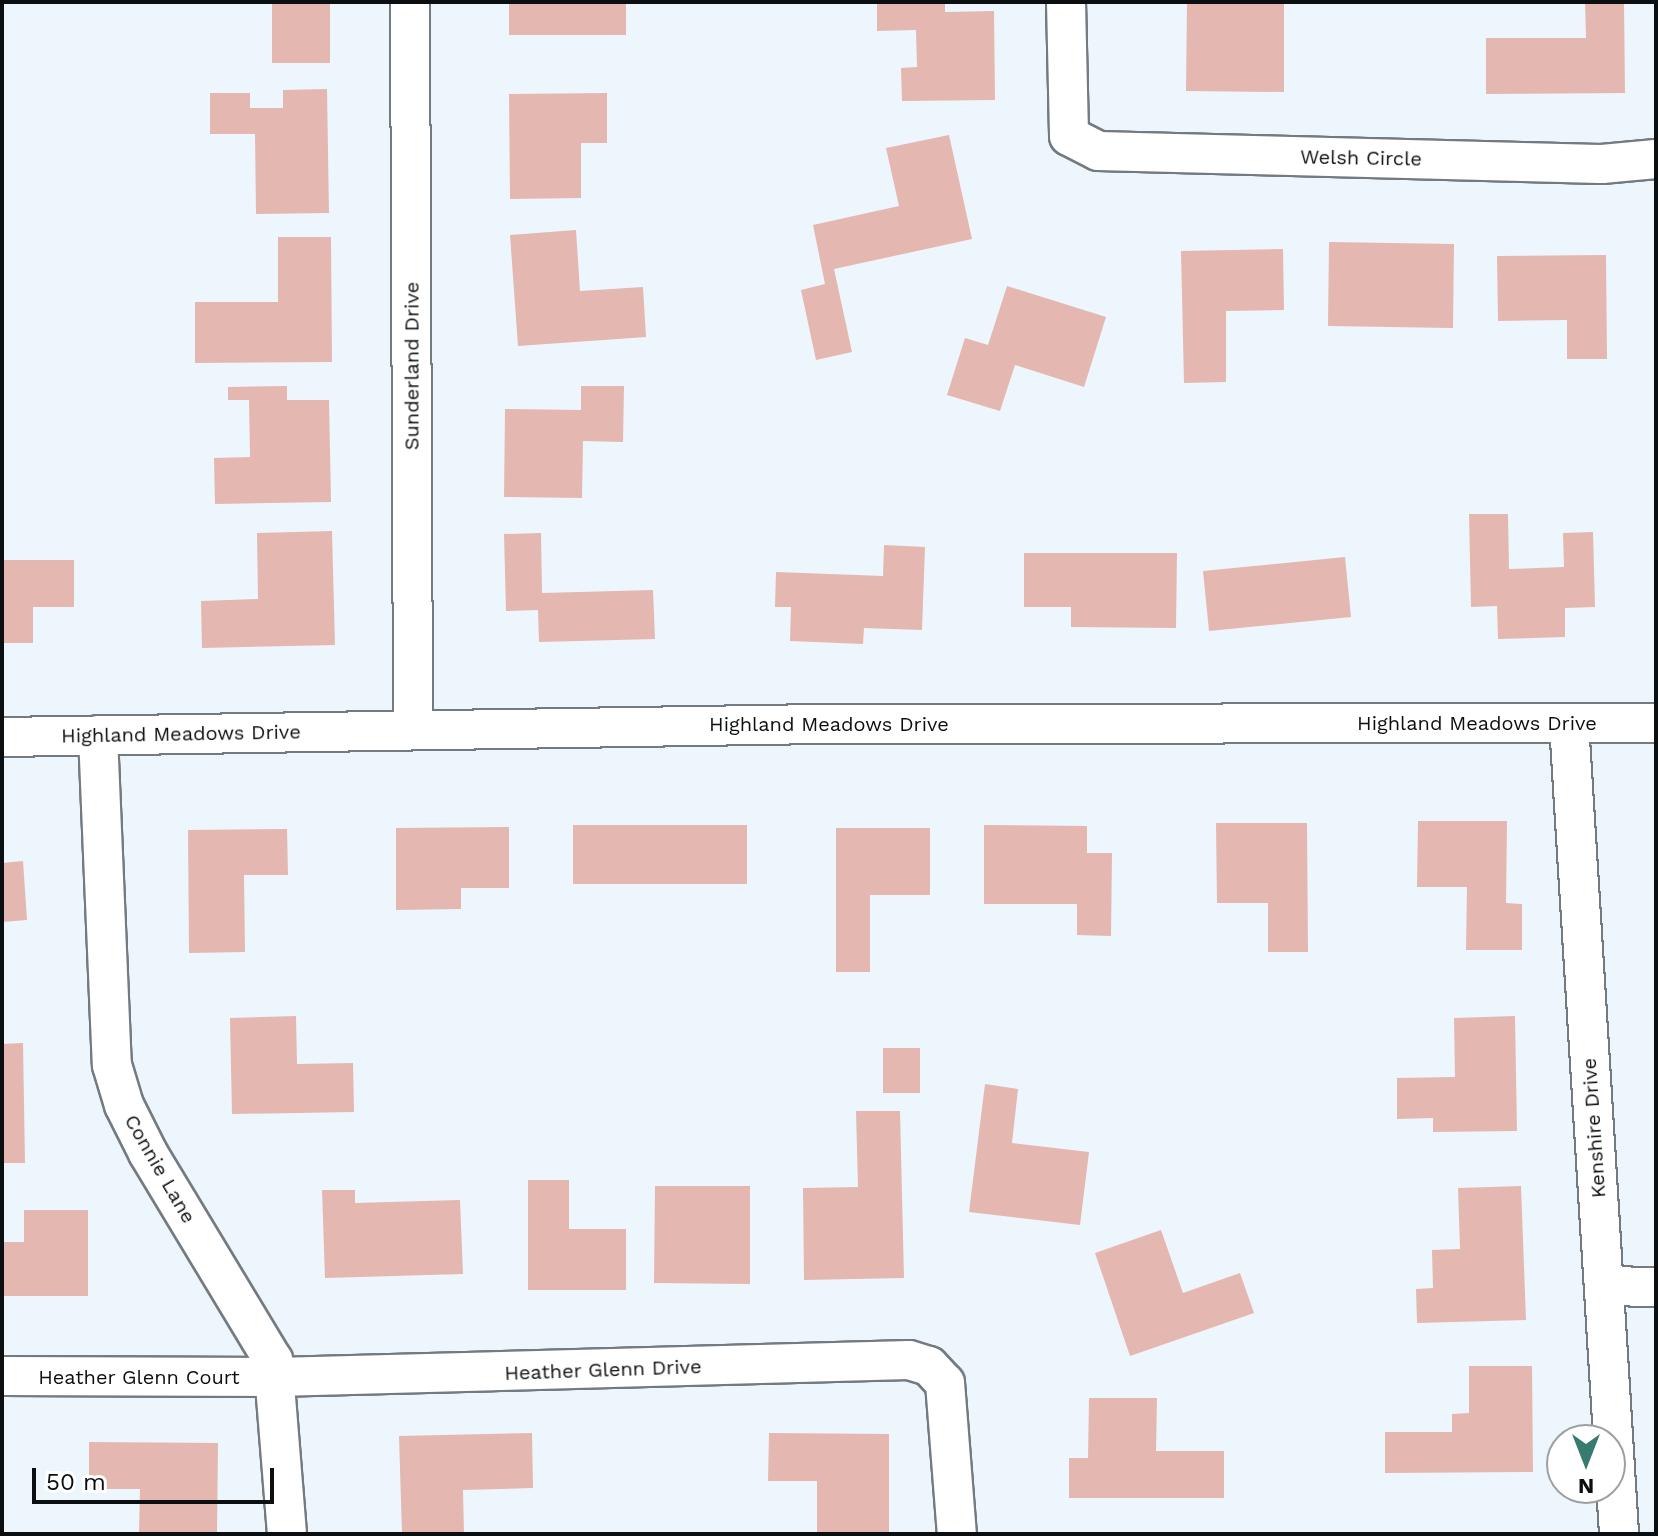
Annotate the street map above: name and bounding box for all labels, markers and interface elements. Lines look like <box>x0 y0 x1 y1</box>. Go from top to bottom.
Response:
street label: Welsh Circle <box>1300 145 1422 171</box>
street label: Sunderland Drive <box>400 282 424 450</box>
street label: Highland Meadows Drive <box>1357 711 1597 735</box>
street label: Highland Meadows Drive <box>709 712 949 736</box>
street label: Highland Meadows Drive <box>61 720 301 748</box>
street label: Kenshire Drive <box>1577 1057 1611 1199</box>
street label: Connie Lane <box>119 1110 201 1228</box>
street label: Heather Glenn Drive <box>504 1355 702 1385</box>
street label: Heather Glenn Court <box>38 1365 240 1389</box>
north arrow <box>1546 1424 1626 1504</box>
scale bar <box>36 1452 278 1502</box>
text: 50 m <box>46 1468 106 1496</box>
text: N <box>1578 1474 1594 1499</box>

